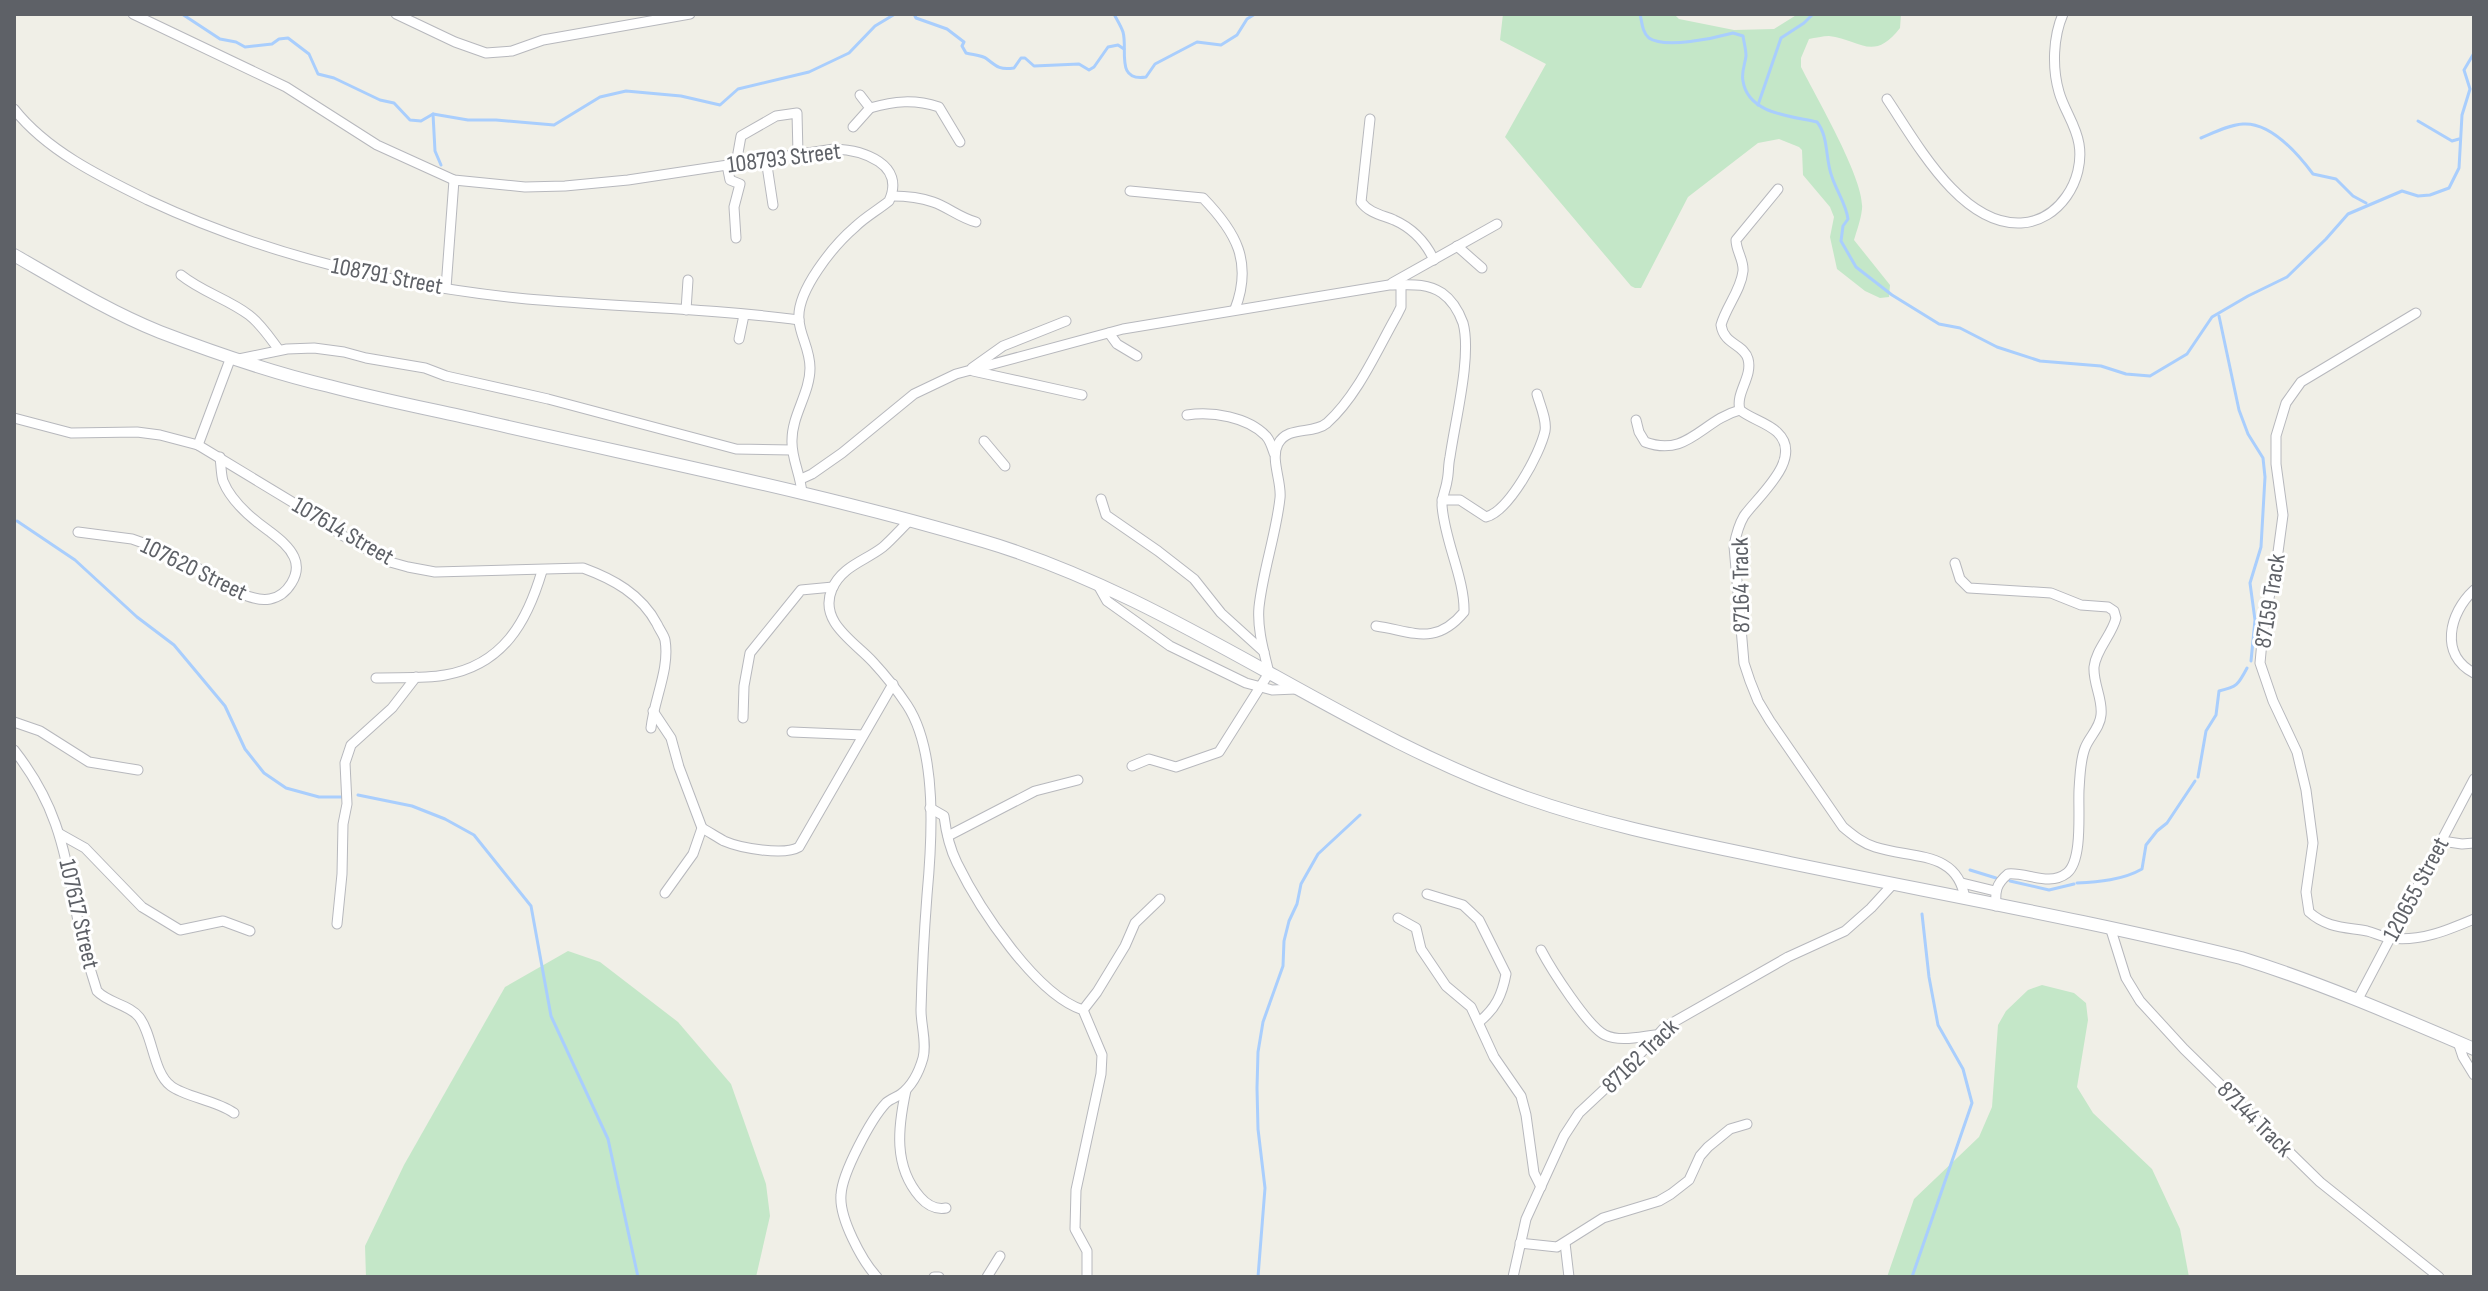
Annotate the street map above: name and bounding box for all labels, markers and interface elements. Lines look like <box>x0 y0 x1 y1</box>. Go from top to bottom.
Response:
street label: 108793 Street <box>726 137 842 179</box>
street label: 108791 Street <box>329 251 445 301</box>
street label: 107614 Street <box>287 490 399 572</box>
street label: 107620 Street <box>136 531 252 607</box>
street label: 87164 Track <box>1726 537 1756 633</box>
street label: 87159 Track <box>2248 552 2292 650</box>
street label: 120655 Street <box>2377 832 2455 946</box>
street label: 107617 Street <box>52 856 106 972</box>
street label: 87162 Track <box>1596 1012 1684 1100</box>
street label: 87144 Track <box>2211 1075 2299 1163</box>

